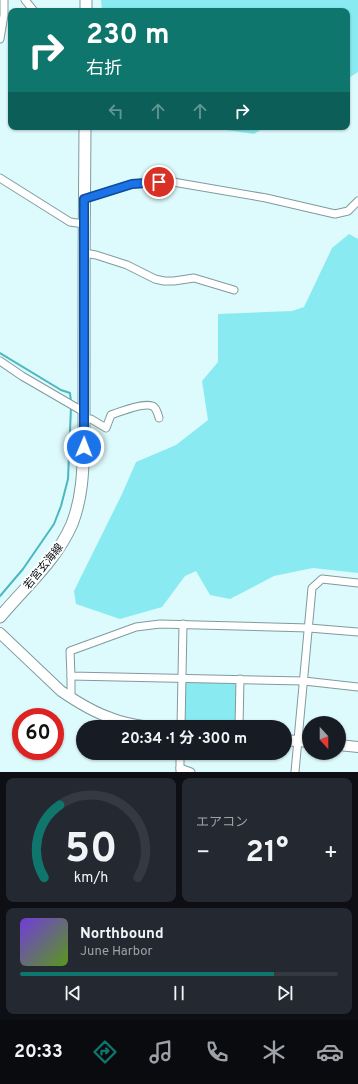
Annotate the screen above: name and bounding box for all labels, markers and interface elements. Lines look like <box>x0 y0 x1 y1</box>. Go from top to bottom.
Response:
text: 230 m <box>86 18 169 54</box>
icon: right <box>20 24 72 76</box>
text: 右折 <box>86 58 122 81</box>
icon: left <box>105 100 127 122</box>
icon: ahead <box>147 100 169 122</box>
icon: ahead <box>189 100 211 122</box>
icon: right <box>231 100 253 122</box>
pin <box>142 165 176 199</box>
icon: arrive <box>148 171 170 193</box>
position arrow <box>63 426 105 468</box>
street label: 若宮玄海線 <box>21 541 67 592</box>
speed limit sign: 60 <box>12 708 64 760</box>
north arrow <box>302 716 346 760</box>
map controls <box>302 716 346 760</box>
text: 20:34 · 1 分 · 300 m <box>121 730 247 749</box>
text: エアコン <box>196 815 248 831</box>
text: 50 <box>65 824 117 877</box>
text: 21° <box>246 835 288 872</box>
text: − <box>196 840 210 867</box>
text: + <box>324 840 338 867</box>
text: km/h <box>74 869 108 887</box>
text: Northbound <box>80 925 164 944</box>
text: June Harbor <box>80 944 153 960</box>
icon: previous <box>62 982 84 1004</box>
icon: pause <box>168 982 190 1004</box>
icon: next <box>274 982 296 1004</box>
icon: directions <box>91 1038 119 1066</box>
icon: music <box>147 1038 175 1066</box>
icon: phone <box>203 1038 231 1066</box>
icon: climate <box>260 1038 288 1066</box>
icon: car <box>316 1038 344 1066</box>
text: 20:33 <box>14 1041 63 1064</box>

